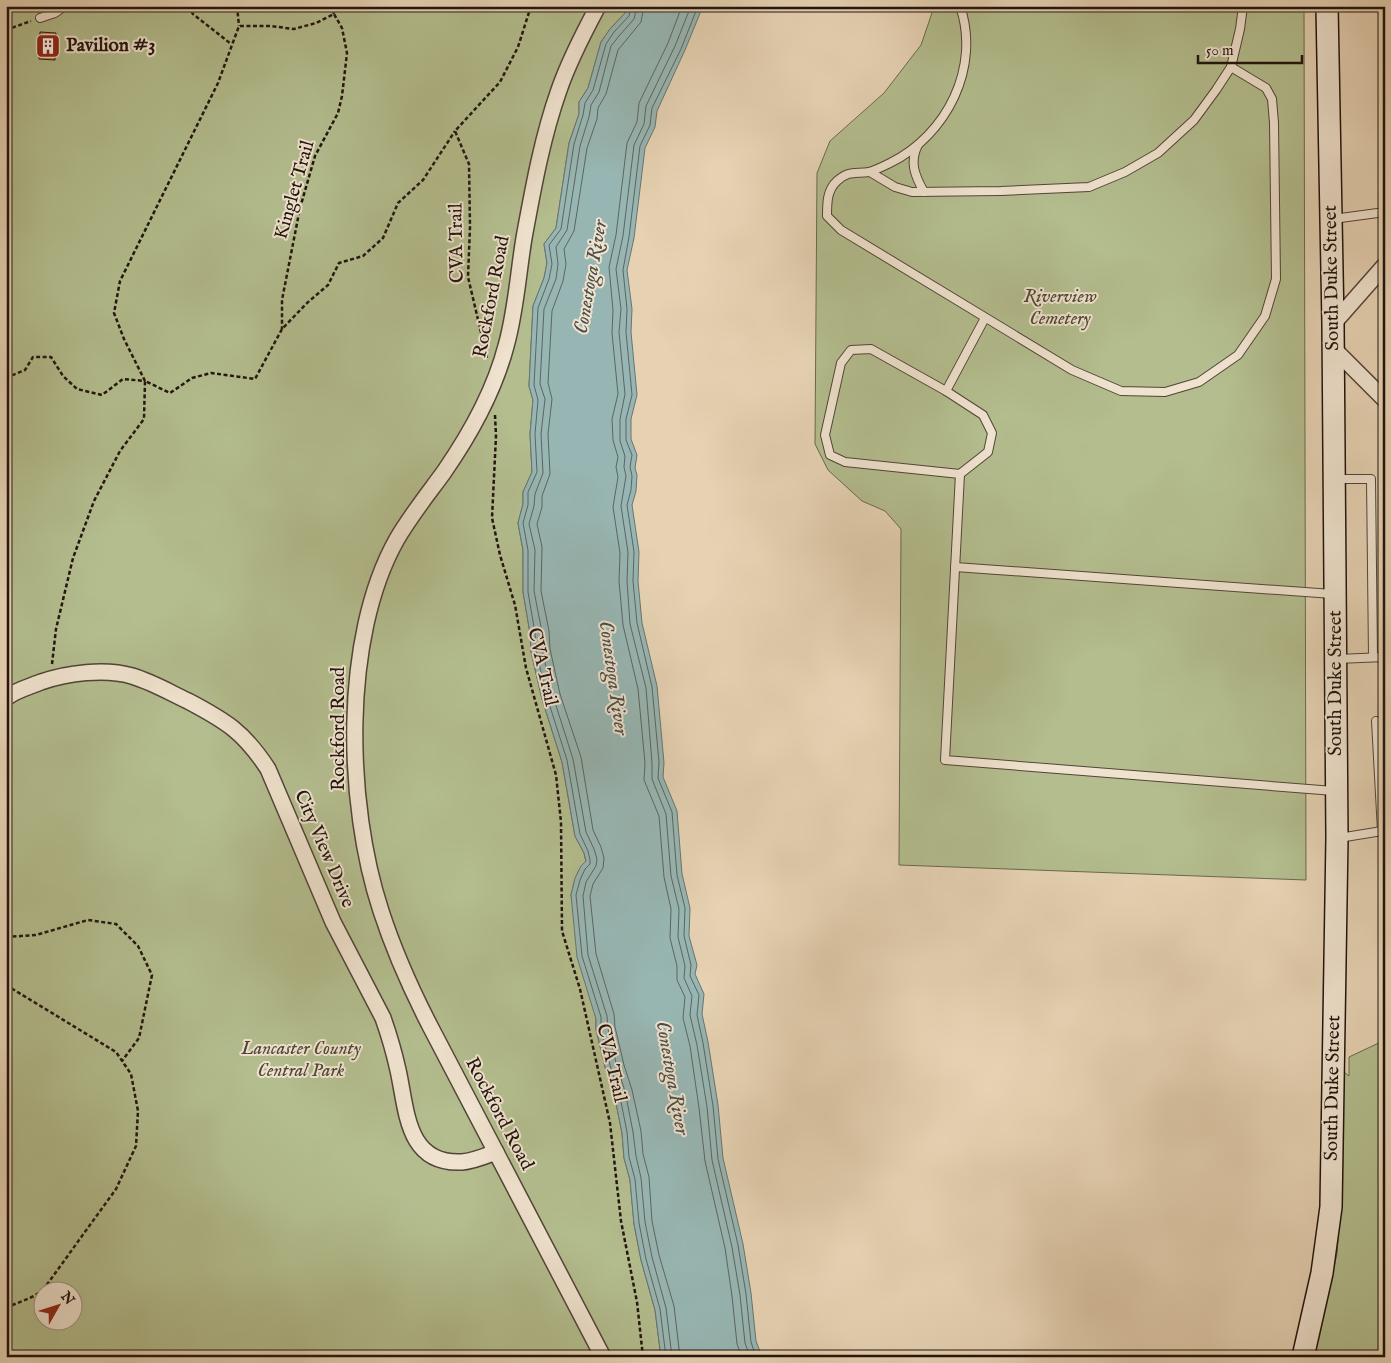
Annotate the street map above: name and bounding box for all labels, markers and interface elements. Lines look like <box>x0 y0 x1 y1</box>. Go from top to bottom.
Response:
scale bar <box>1198 32 1302 64</box>
building icon: Pavilion #3 <box>35 33 61 59</box>
place label: Pavilion #3 <box>66 34 155 58</box>
text: 50 m <box>1206 41 1234 60</box>
street label: Kinglet Trail <box>269 137 321 242</box>
street label: CVA Trail <box>444 202 470 283</box>
street label: South Duke Street <box>1319 204 1345 351</box>
water label: Conestoga River <box>569 217 614 336</box>
street label: Rockford Road <box>468 233 516 360</box>
park label: Riverview Cemetery <box>1023 285 1097 331</box>
street label: South Duke Street <box>1324 610 1348 756</box>
water label: Conestoga River <box>592 619 634 738</box>
street label: CVA Trail <box>521 625 563 709</box>
street label: Rockford Road <box>327 666 351 791</box>
street label: City View Drive <box>288 787 360 912</box>
street label: South Duke Street <box>1320 1014 1346 1161</box>
water label: Conestoga River <box>649 1019 695 1138</box>
street label: CVA Trail <box>590 1021 632 1105</box>
park label: Lancaster County Central Park <box>240 1037 362 1083</box>
street label: Rockford Road <box>459 1054 539 1175</box>
north arrow <box>32 1280 82 1330</box>
text: N <box>56 1287 78 1309</box>

